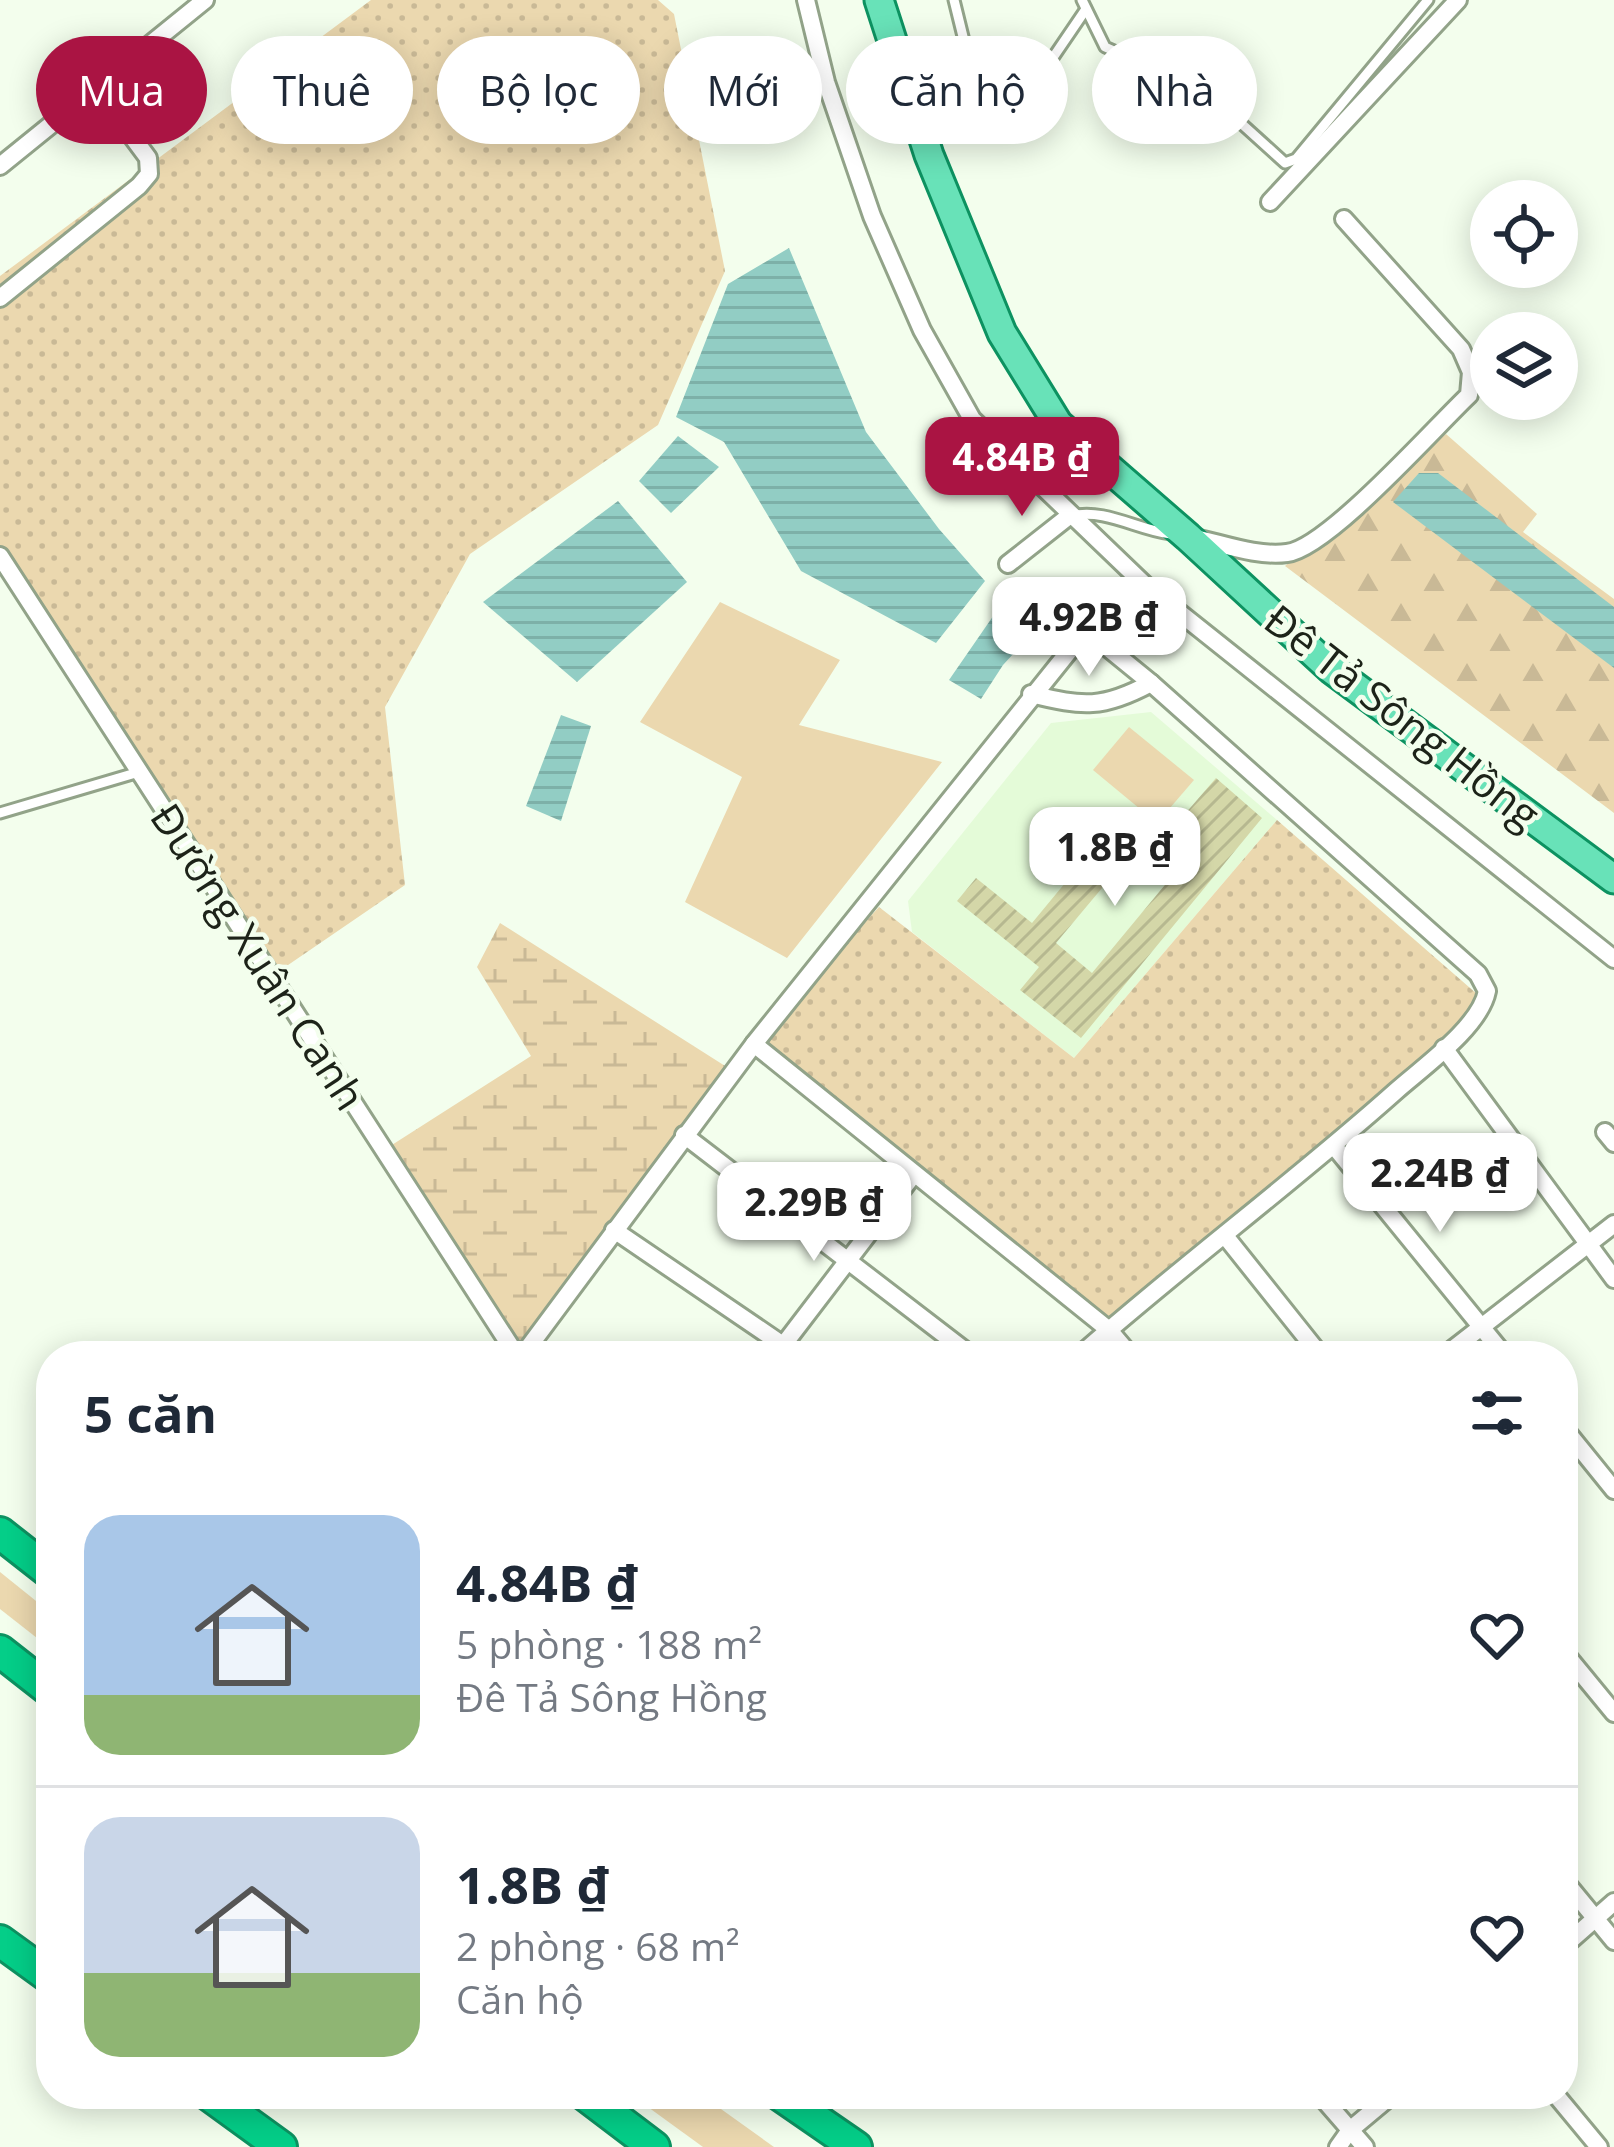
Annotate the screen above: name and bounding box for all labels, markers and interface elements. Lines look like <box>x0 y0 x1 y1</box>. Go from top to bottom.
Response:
chip: Mua <box>36 36 207 144</box>
chip: Thuê <box>231 36 413 144</box>
chip: Bộ lọc <box>437 36 640 144</box>
chip: Mới <box>664 36 822 144</box>
chip: Căn hộ <box>846 36 1068 144</box>
chip: Nhà <box>1092 36 1257 144</box>
map controls <box>1470 180 1578 420</box>
button: locate <box>1470 180 1578 288</box>
button: layers <box>1470 312 1578 420</box>
pin: 4.84B ₫ <box>911 417 1133 519</box>
text: 4.84B ₫ <box>952 429 1092 482</box>
pin: 4.92B ₫ <box>978 577 1200 679</box>
text: 4.92B ₫ <box>1019 589 1159 642</box>
street label: Đê Tả Sông Hồng <box>1253 590 1553 842</box>
street label: Đường Xuân Canh <box>138 792 380 1120</box>
pin: 1.8B ₫ <box>1017 807 1213 909</box>
text: 1.8B ₫ <box>1056 819 1174 872</box>
pin: 2.24B ₫ <box>1329 1133 1551 1235</box>
text: 2.24B ₫ <box>1370 1145 1510 1198</box>
pin: 2.29B ₫ <box>703 1162 925 1264</box>
text: 2.29B ₫ <box>744 1174 884 1227</box>
text: 5 căn <box>84 1378 217 1448</box>
icon: filters <box>1464 1380 1530 1446</box>
text: 4.84B ₫ <box>456 1547 639 1617</box>
icon: home <box>180 1563 324 1707</box>
icon: heart <box>1464 1602 1530 1668</box>
text: 5 phòng · 188 m² <box>456 1617 762 1670</box>
text: Đê Tả Sông Hồng <box>456 1670 767 1723</box>
text: 1.8B ₫ <box>456 1849 609 1919</box>
icon: home <box>180 1865 324 2009</box>
icon: heart <box>1464 1904 1530 1970</box>
text: 2 phòng · 68 m² <box>456 1919 740 1972</box>
text: Căn hộ <box>456 1972 584 2025</box>

